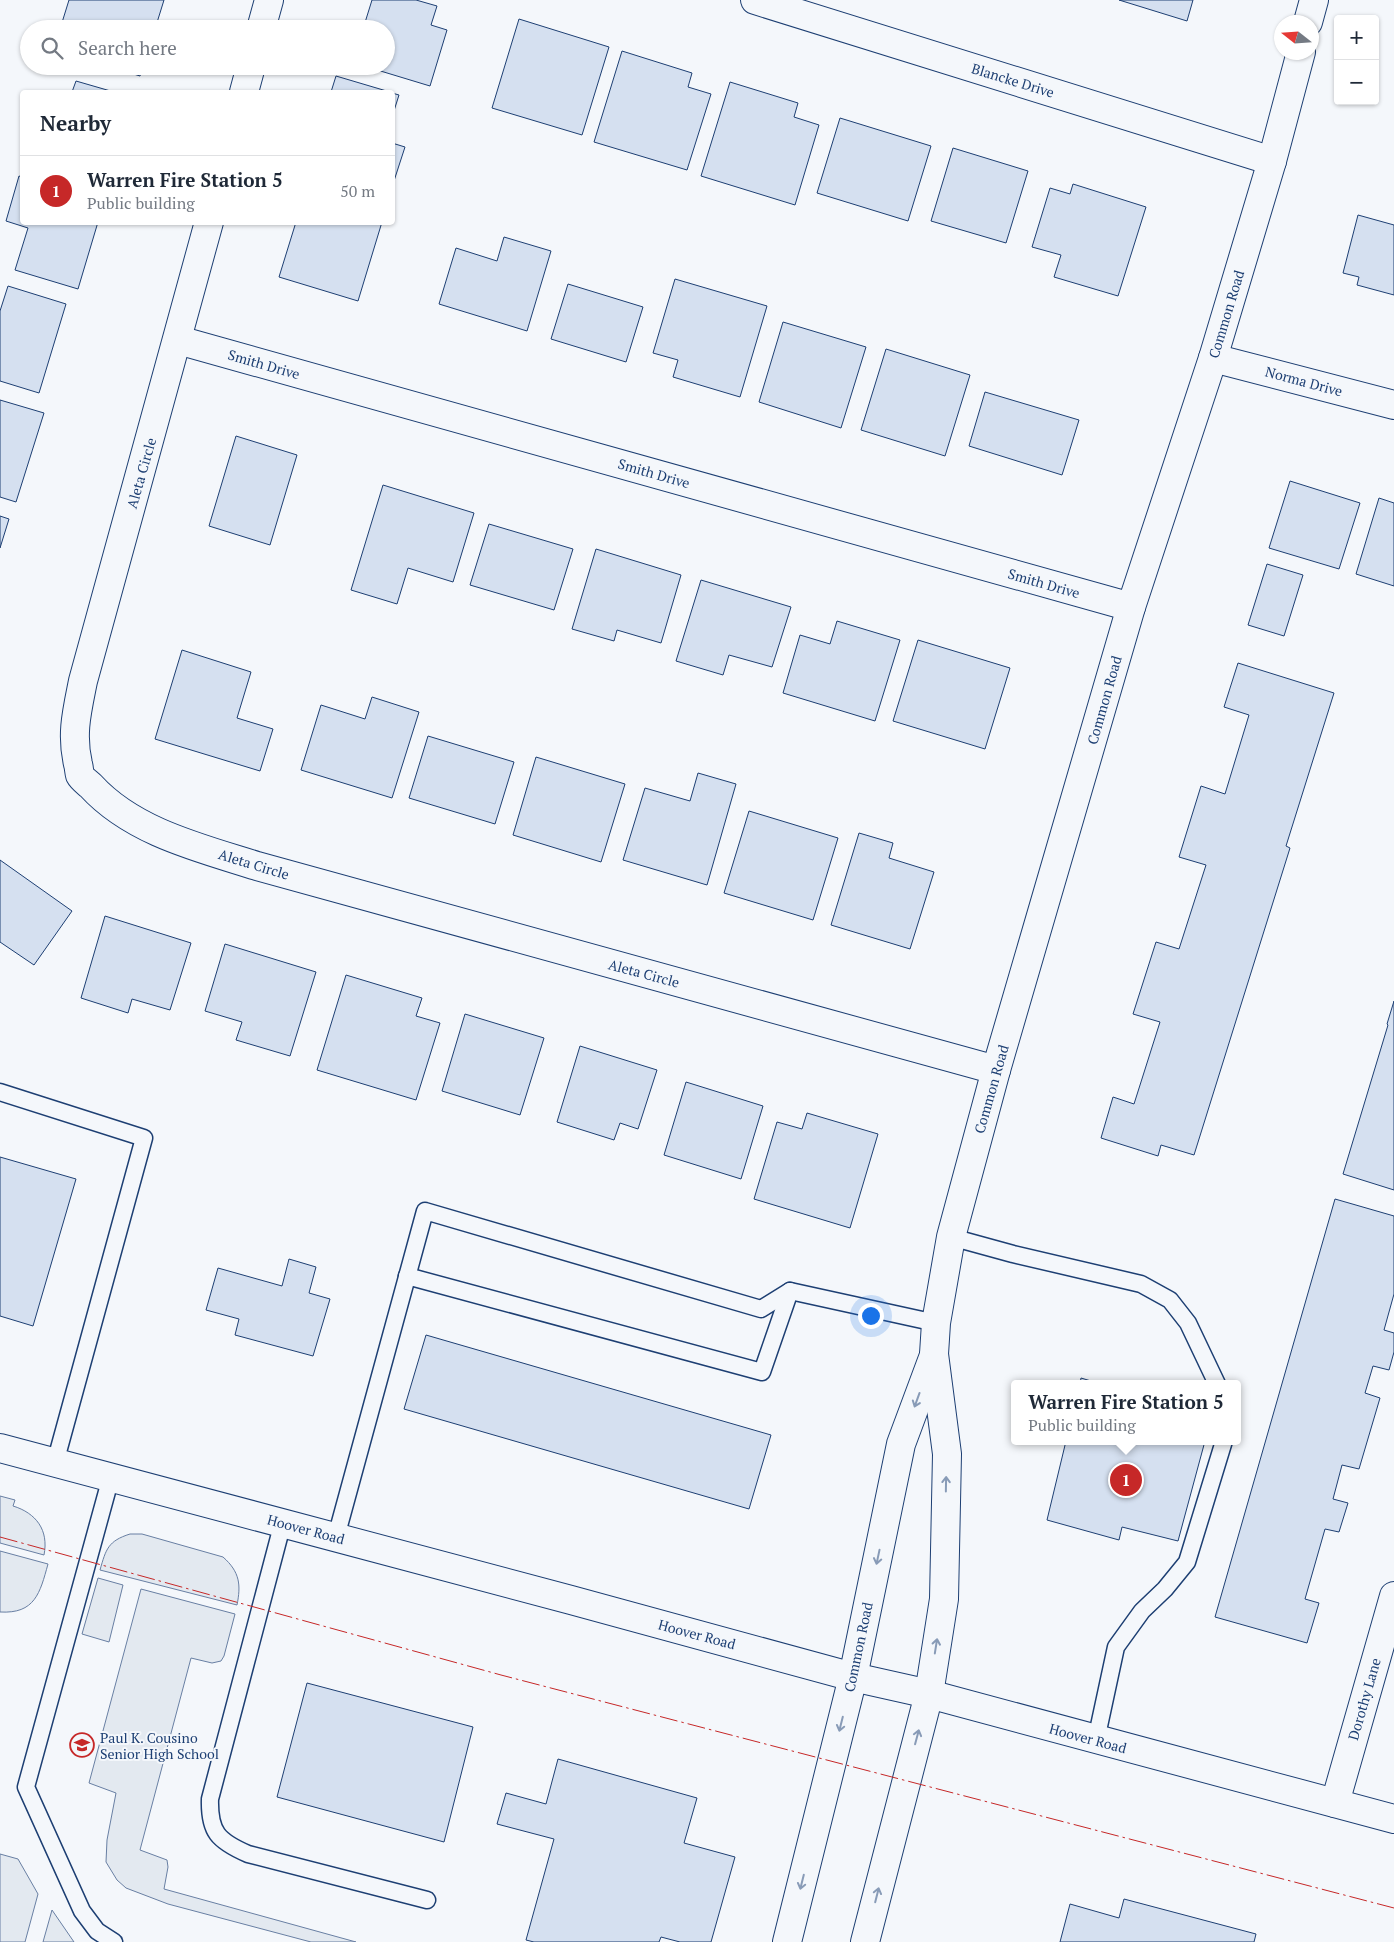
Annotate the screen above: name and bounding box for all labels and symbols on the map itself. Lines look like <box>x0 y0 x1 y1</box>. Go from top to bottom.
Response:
north arrow <box>1274 15 1319 60</box>
street label: Blancke Drive <box>969 58 1057 102</box>
street label: Common Road <box>1204 267 1248 360</box>
street label: Smith Drive <box>226 345 302 383</box>
street label: Norma Drive <box>1263 362 1345 400</box>
street label: Aleta Circle <box>122 435 160 511</box>
street label: Smith Drive <box>616 454 692 492</box>
street label: Smith Drive <box>1006 564 1082 602</box>
street label: Common Road <box>1082 653 1126 746</box>
street label: Aleta Circle <box>216 844 292 884</box>
street label: Aleta Circle <box>606 954 682 992</box>
street label: Common Road <box>969 1042 1013 1135</box>
your location <box>858 1303 884 1329</box>
one-way arrow <box>912 1392 921 1407</box>
pin: 1 <box>1110 1461 1142 1499</box>
one-way arrow <box>941 1476 951 1492</box>
street label: Hoover Road <box>265 1510 347 1549</box>
one-way arrow <box>872 1549 882 1565</box>
street label: Common Road <box>839 1600 877 1694</box>
street label: Hoover Road <box>656 1615 738 1654</box>
one-way arrow <box>932 1638 942 1654</box>
street label: Dorothy Lane <box>1343 1656 1385 1742</box>
one-way arrow <box>836 1715 845 1731</box>
street label: Hoover Road <box>1047 1719 1129 1758</box>
place label: Paul K. Cousino Senior High School <box>100 1728 219 1763</box>
one-way arrow <box>913 1730 922 1746</box>
school or university icon: Paul K. Cousino Senior High School <box>69 1732 95 1758</box>
one-way arrow <box>797 1873 806 1889</box>
one-way arrow <box>872 1887 882 1903</box>

